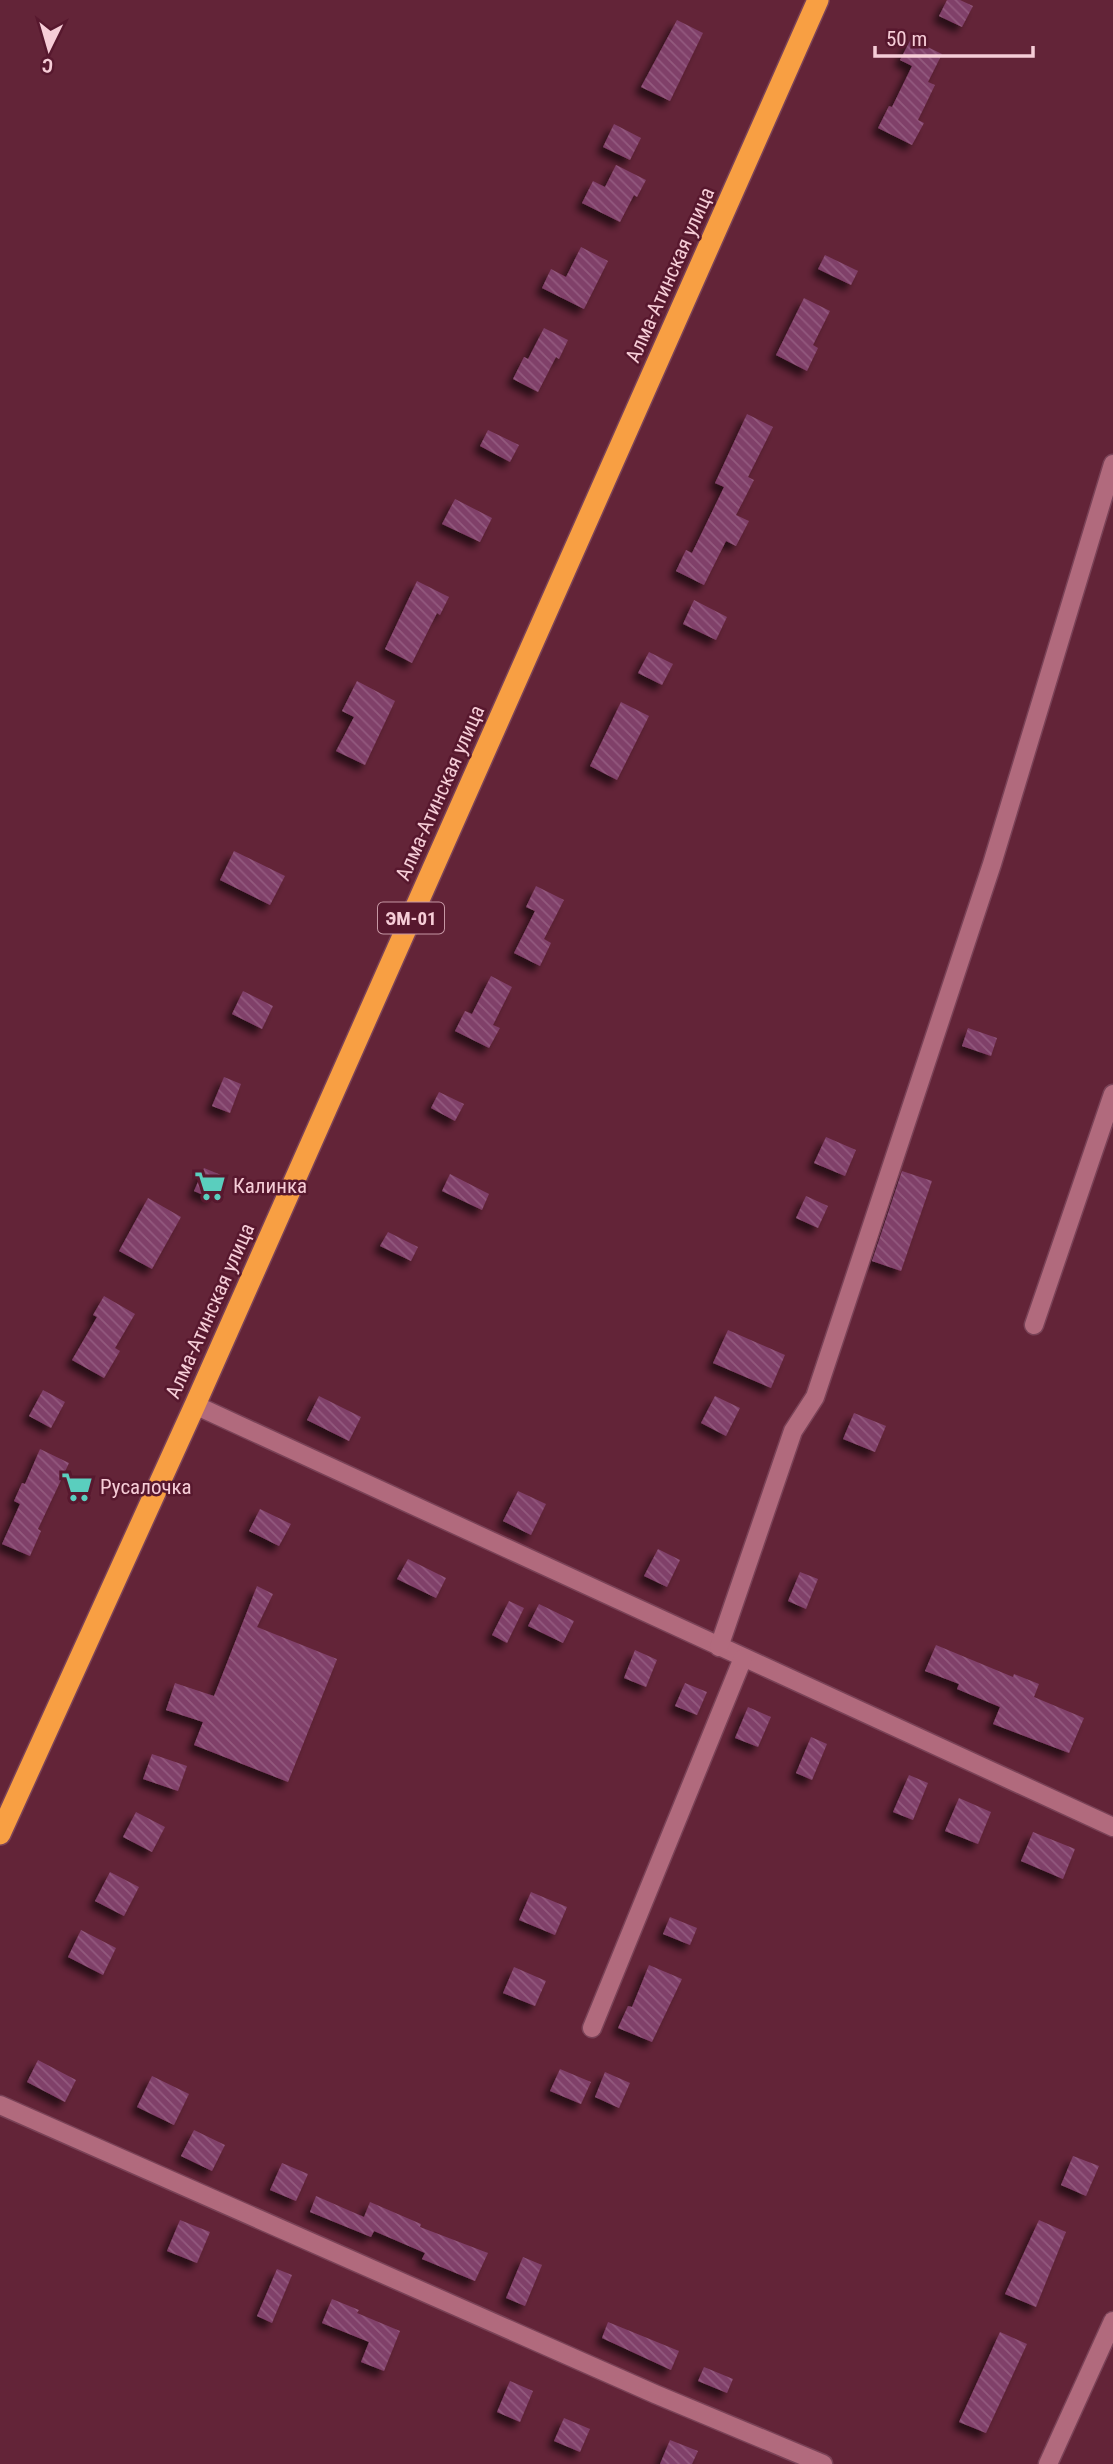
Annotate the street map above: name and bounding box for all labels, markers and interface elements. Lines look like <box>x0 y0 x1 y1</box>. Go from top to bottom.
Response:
north arrow <box>14 14 84 84</box>
scale bar <box>875 14 1032 58</box>
text: 50 m <box>886 27 927 51</box>
text: С <box>41 53 54 77</box>
street label: Алма-Атинская улица <box>621 184 719 366</box>
street label: Алма-Атинская улица <box>391 702 489 884</box>
road number: ЭМ-01 <box>378 902 444 934</box>
supermarket icon: Калинка <box>193 1169 227 1203</box>
place label: Калинка <box>233 1174 307 1198</box>
street label: Алма-Атинская улица <box>161 1220 259 1402</box>
supermarket icon: Русалочка <box>60 1470 94 1504</box>
place label: Русалочка <box>100 1475 192 1499</box>

